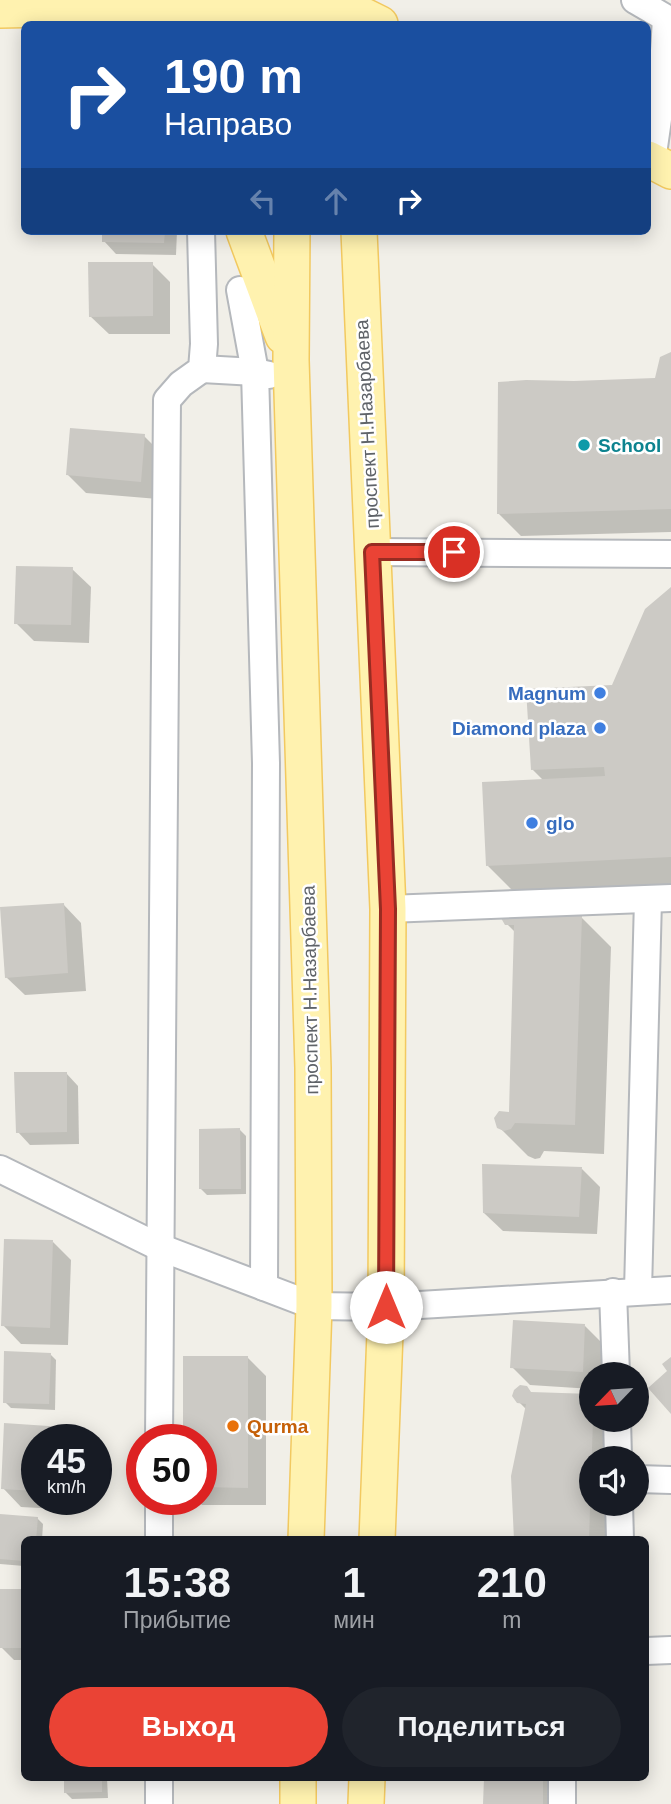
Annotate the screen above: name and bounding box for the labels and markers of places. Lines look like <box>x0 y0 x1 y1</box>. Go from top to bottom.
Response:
place label: School <box>598 435 661 456</box>
marker: School <box>576 437 592 453</box>
pin <box>424 522 484 582</box>
place label: Magnum <box>508 683 586 704</box>
marker: Magnum <box>592 685 608 701</box>
place label: Diamond plaza <box>452 718 586 739</box>
marker: Diamond plaza <box>592 720 608 736</box>
place label: glo <box>546 813 575 834</box>
marker: glo <box>524 815 540 831</box>
place label: Qurma <box>247 1416 309 1437</box>
marker: Qurma <box>225 1418 241 1434</box>

